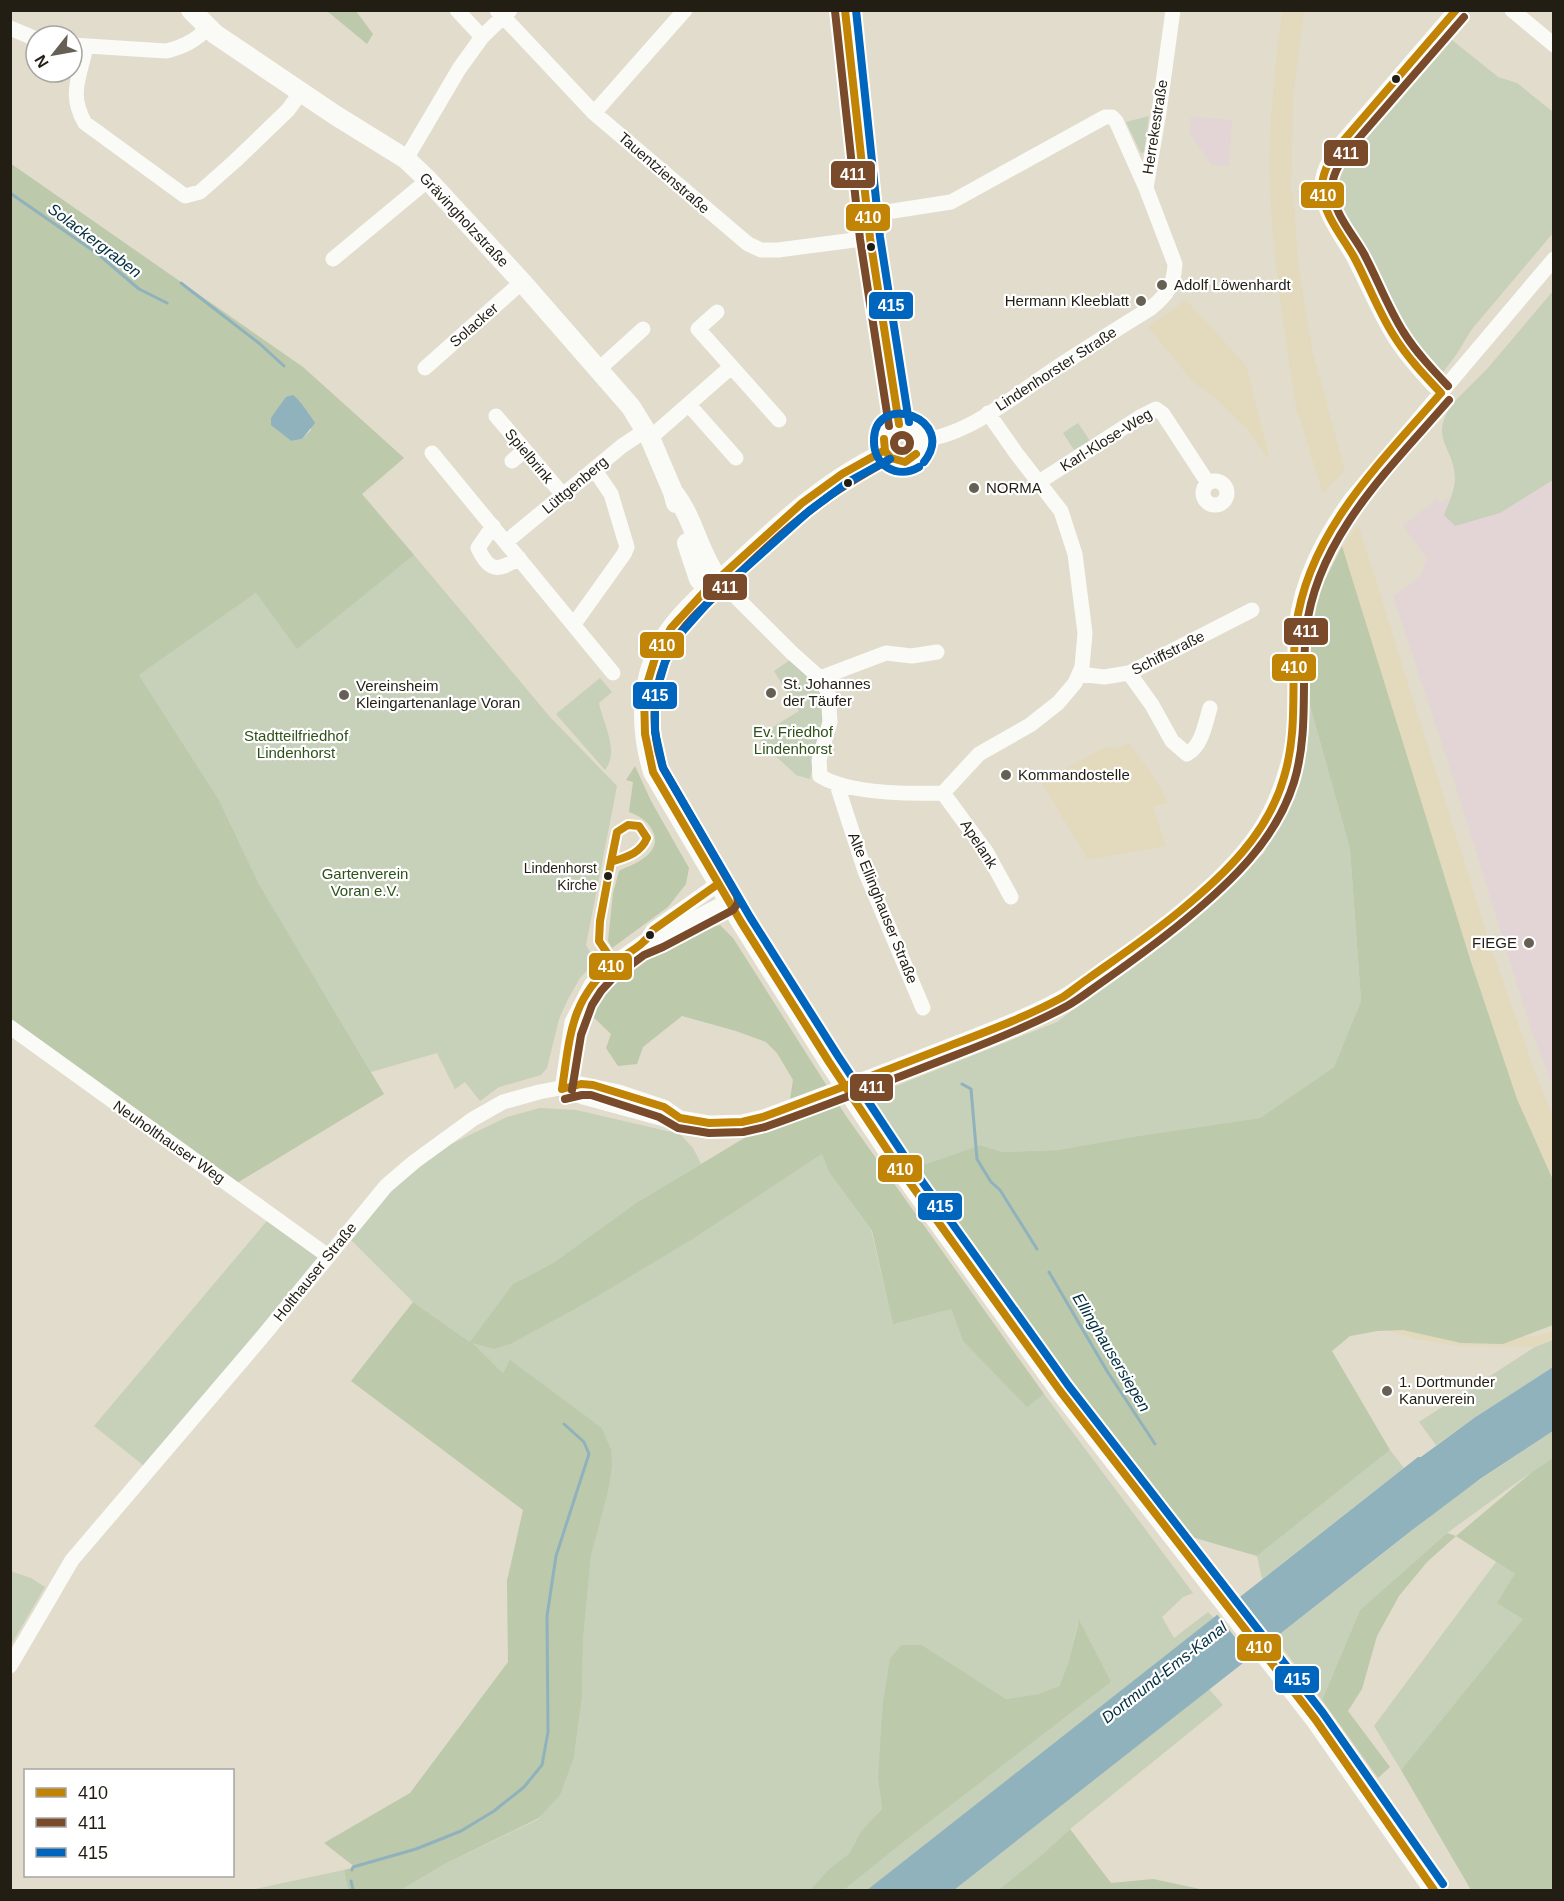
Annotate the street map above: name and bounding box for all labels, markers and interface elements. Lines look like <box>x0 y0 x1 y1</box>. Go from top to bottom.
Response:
north arrow <box>24 24 84 84</box>
text: N <box>31 52 52 71</box>
unlabelled marker <box>1390 73 1402 85</box>
street label: Herrekestraße <box>1139 78 1170 176</box>
street label: Tauentzienstraße <box>615 128 713 217</box>
line badge: 411 <box>1323 139 1369 167</box>
text: 411 <box>1333 145 1359 162</box>
line badge: 411 <box>830 160 876 189</box>
text: 411 <box>840 166 866 183</box>
street label: Grävingholzstraße <box>416 169 512 270</box>
line badge: 410 <box>1300 181 1345 209</box>
text: 410 <box>1310 187 1336 204</box>
water label: Solackergraben <box>45 200 145 281</box>
line badge: 410 <box>845 203 891 232</box>
text: 410 <box>855 209 881 226</box>
unlabelled marker <box>865 241 877 253</box>
place label: Adolf Löwenhardt <box>1174 276 1292 293</box>
marker: Adolf Löwenhardt <box>1155 278 1169 292</box>
line badge: 415 <box>868 291 914 320</box>
place label: Hermann Kleeblatt <box>1005 292 1130 309</box>
marker: Hermann Kleeblatt <box>1134 294 1148 308</box>
text: 415 <box>878 297 904 314</box>
street label: Solacker <box>446 299 501 350</box>
street label: Lindenhorster Straße <box>992 323 1119 414</box>
street label: Karl-Klose-Weg <box>1057 405 1155 475</box>
street label: Spielbrink <box>502 425 557 487</box>
street label: Lüttgenberg <box>539 452 611 517</box>
unlabelled marker <box>842 477 854 489</box>
place label: NORMA <box>986 479 1042 496</box>
marker: NORMA <box>967 481 981 495</box>
line badge: 411 <box>702 573 748 601</box>
text: 411 <box>712 579 738 596</box>
line badge: 411 <box>1283 617 1329 646</box>
text: 411 <box>1293 623 1319 640</box>
street label: Schiffstraße <box>1128 627 1207 678</box>
line badge: 410 <box>639 631 685 659</box>
text: 410 <box>649 637 675 654</box>
line badge: 410 <box>1271 653 1317 682</box>
text: 410 <box>1281 659 1307 676</box>
place label: St. Johannes der Täufer <box>783 675 871 709</box>
place label: Vereinsheim Kleingartenanlage Voran <box>356 677 520 711</box>
line badge: 415 <box>632 681 678 710</box>
marker: St. Johannes der Täufer <box>764 686 778 700</box>
text: 415 <box>642 687 668 704</box>
marker: Vereinsheim Kleingartenanlage Voran <box>337 688 351 702</box>
park label: Ev. Friedhof Lindenhorst <box>753 723 834 757</box>
park label: Stadtteilfriedhof Lindenhorst <box>244 727 349 761</box>
place label: Kommandostelle <box>1018 766 1130 783</box>
marker: Kommandostelle <box>999 768 1013 782</box>
street label: Apelank <box>958 816 1002 872</box>
street label: Alte Ellinghauser Straße <box>845 830 922 986</box>
place label: Lindenhorst Kirche <box>524 860 597 893</box>
park label: Gartenverein Voran e.V. <box>322 865 408 899</box>
marker: Lindenhorst Kirche <box>602 870 614 882</box>
unlabelled marker <box>644 929 656 941</box>
place label: FIEGE <box>1472 934 1517 951</box>
marker: FIEGE <box>1522 936 1536 950</box>
line badge: 410 <box>588 952 633 981</box>
text: 410 <box>598 958 624 975</box>
line badge: 411 <box>849 1073 894 1102</box>
text: 411 <box>859 1079 885 1096</box>
street label: Neuholthauser Weg <box>110 1097 228 1186</box>
line badge: 410 <box>877 1154 923 1183</box>
text: 410 <box>887 1161 913 1178</box>
line badge: 415 <box>917 1192 963 1221</box>
text: 415 <box>927 1198 953 1215</box>
street label: Holthauser Straße <box>270 1219 360 1324</box>
water label: Ellinghausersiepen <box>1069 1290 1154 1415</box>
place label: 1. Dortmunder Kanuverein <box>1399 1373 1495 1407</box>
marker: 1. Dortmunder Kanuverein <box>1380 1384 1394 1398</box>
water label: Dortmund-Ems-Kanal <box>1098 1618 1231 1726</box>
line badge: 410 <box>1236 1633 1282 1662</box>
text: 410 <box>1246 1639 1272 1656</box>
line badge: 415 <box>1274 1665 1320 1694</box>
text: 415 <box>1284 1671 1310 1688</box>
legend <box>24 1769 234 1877</box>
text: 410 <box>78 1783 108 1803</box>
text: 411 <box>78 1813 107 1833</box>
text: 415 <box>78 1843 108 1863</box>

